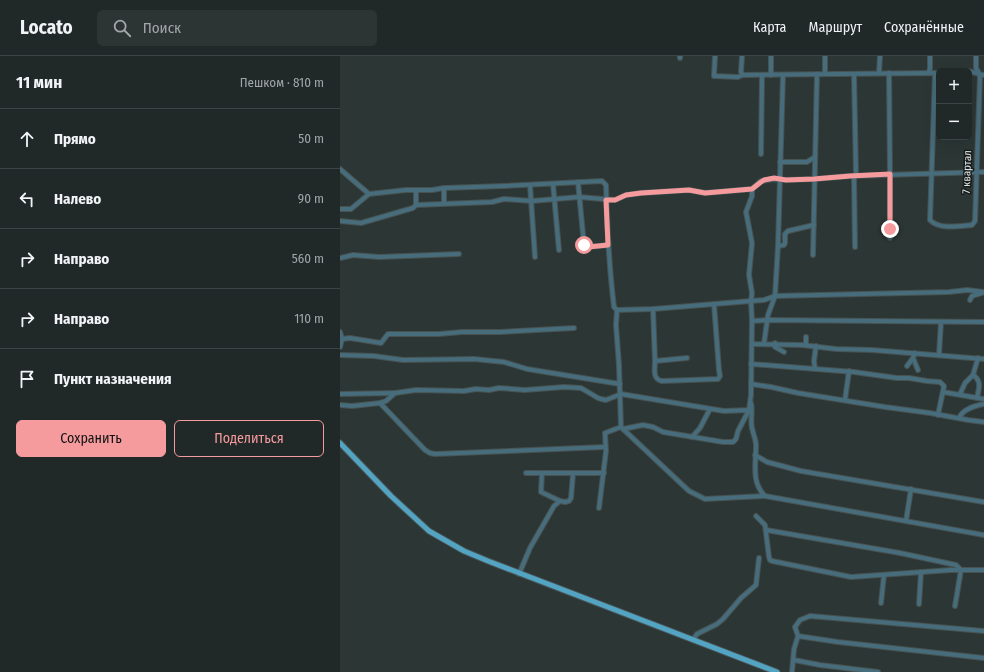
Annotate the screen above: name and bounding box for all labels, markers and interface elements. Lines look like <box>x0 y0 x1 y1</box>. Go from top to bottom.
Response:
search box <box>97 10 377 46</box>
text: Locato <box>20 16 73 39</box>
icon: search <box>111 17 133 39</box>
text: Поиск <box>143 19 181 37</box>
text: Карта <box>753 19 786 36</box>
text: Маршрут <box>808 19 862 36</box>
text: Сохранённые <box>884 19 964 36</box>
map controls <box>936 68 972 140</box>
button: + <box>936 68 972 104</box>
text: 11 мин <box>16 72 62 93</box>
text: Пешком · 810 m <box>240 75 324 90</box>
button: − <box>936 104 972 140</box>
icon: ahead <box>16 128 38 150</box>
text: Прямо <box>54 130 96 148</box>
text: 50 m <box>298 131 324 146</box>
street label: 7 квартал <box>960 150 974 194</box>
icon: left <box>16 188 38 210</box>
text: Налево <box>54 190 101 208</box>
text: 90 m <box>298 191 324 206</box>
route end <box>881 220 899 238</box>
route start <box>575 236 593 254</box>
icon: right <box>16 248 38 270</box>
text: Направо <box>54 250 109 268</box>
text: 560 m <box>292 251 324 266</box>
icon: right <box>16 308 38 330</box>
text: Направо <box>54 310 109 328</box>
text: 110 m <box>294 311 324 326</box>
icon: arrive <box>16 368 38 390</box>
text: Пункт назначения <box>54 370 172 388</box>
button: Сохранить <box>16 420 166 457</box>
button: Поделиться <box>174 420 324 457</box>

